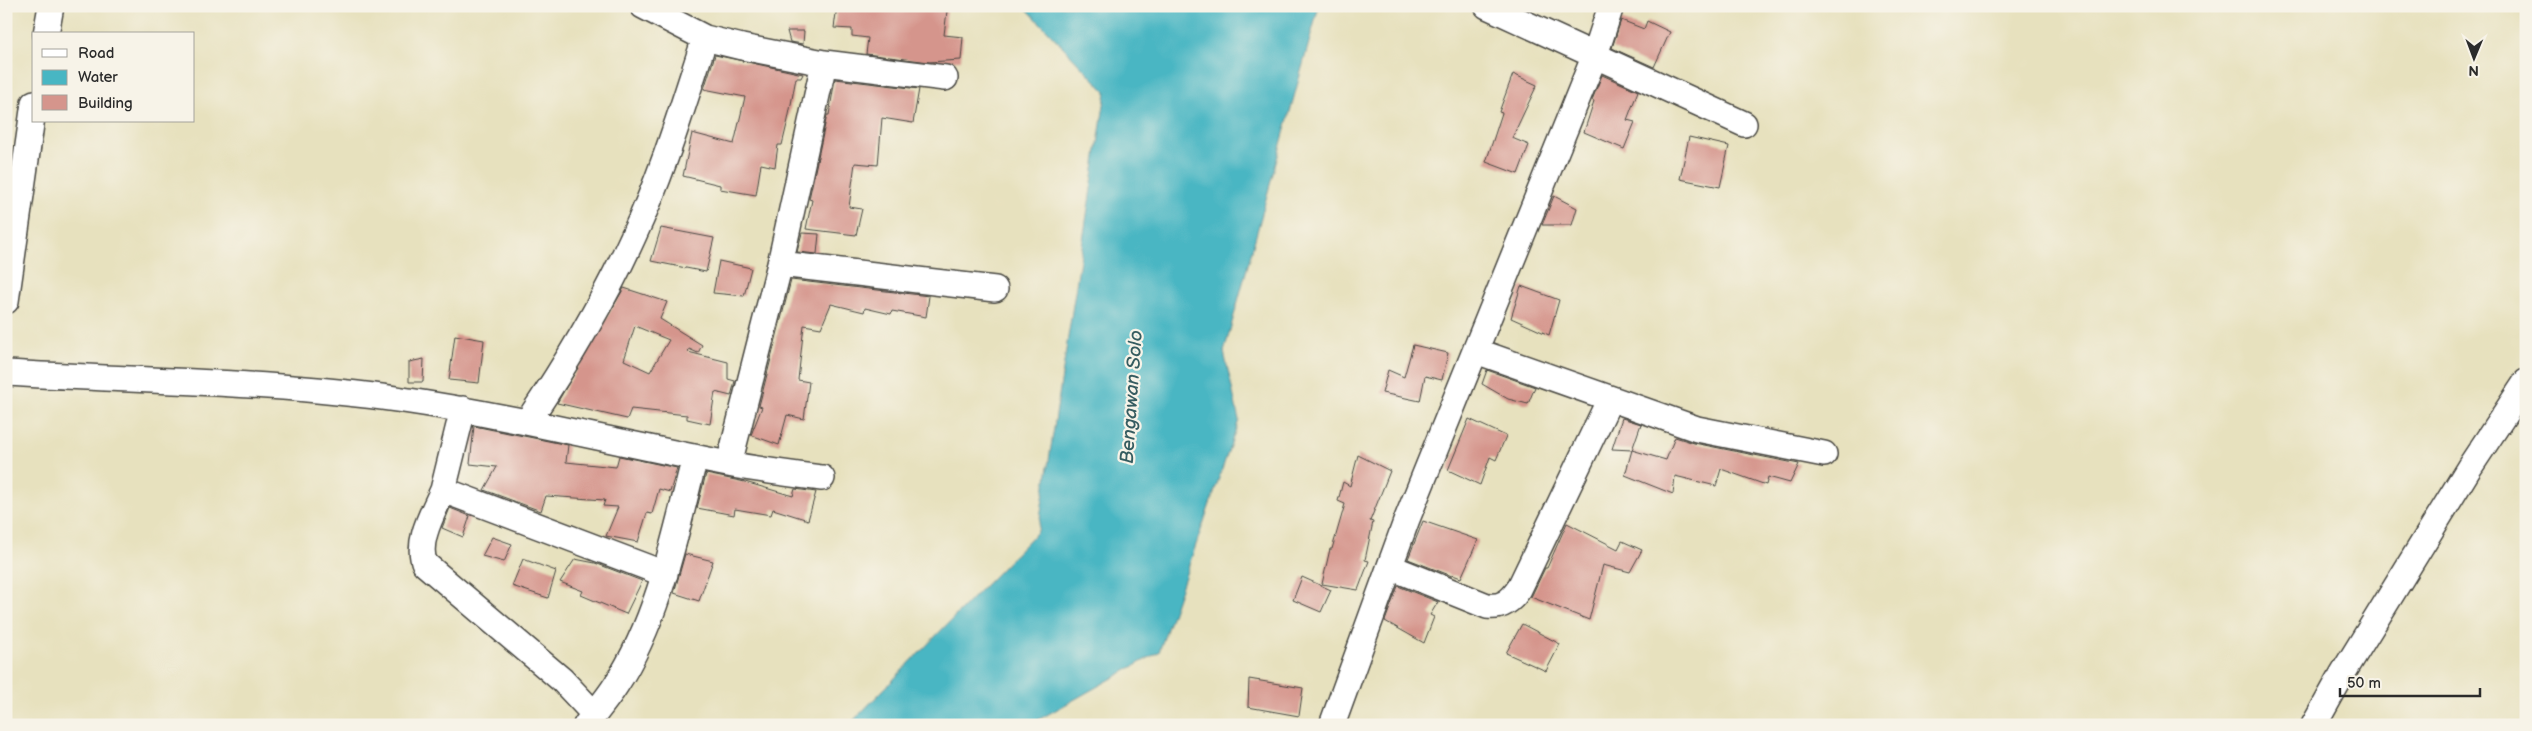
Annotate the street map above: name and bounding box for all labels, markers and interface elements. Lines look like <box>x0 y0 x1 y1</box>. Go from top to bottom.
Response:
legend <box>32 32 195 122</box>
north arrow <box>2450 32 2500 82</box>
text: Road <box>78 44 114 63</box>
text: N <box>2468 62 2479 79</box>
text: Water <box>78 68 118 87</box>
text: Building <box>78 94 133 113</box>
water label: Bengawan Solo <box>1116 329 1148 465</box>
scale bar <box>2340 666 2480 698</box>
text: 50 m <box>2347 674 2381 693</box>

